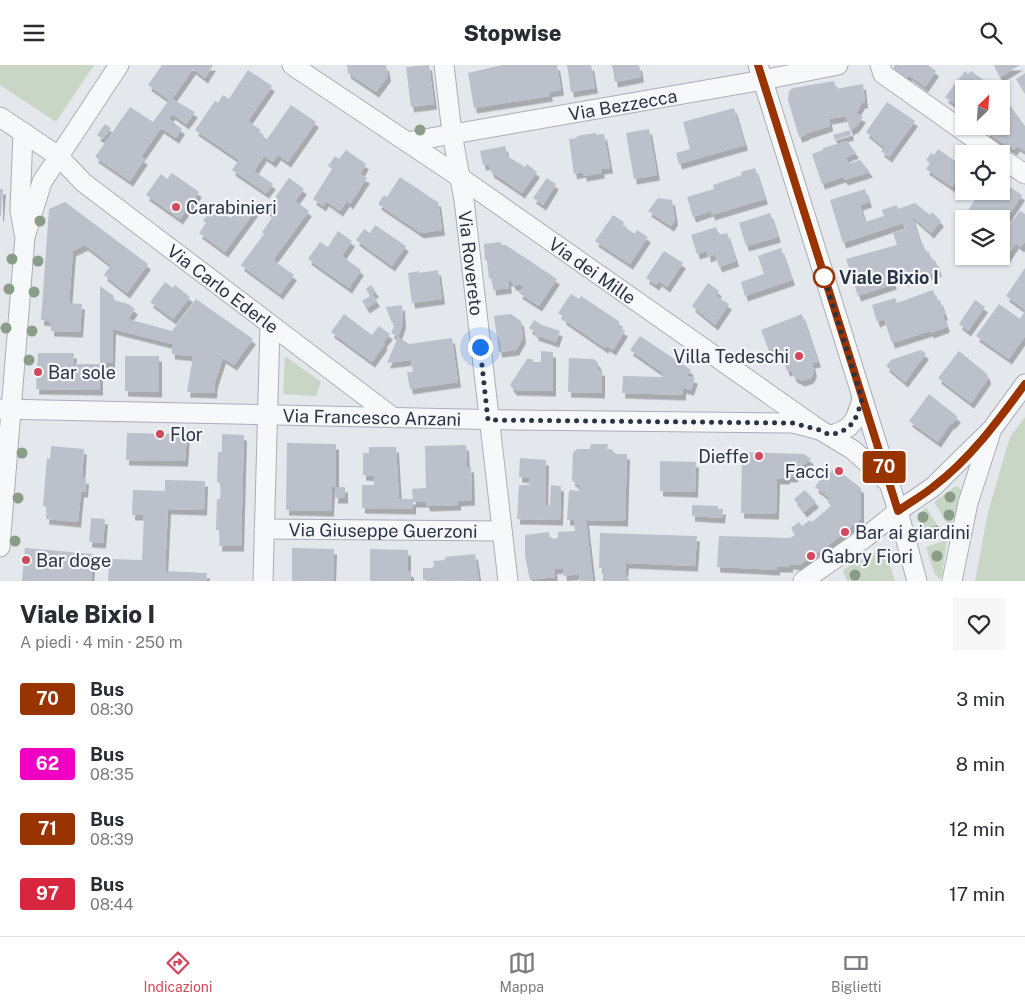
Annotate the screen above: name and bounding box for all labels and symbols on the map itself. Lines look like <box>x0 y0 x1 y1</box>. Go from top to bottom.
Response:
north arrow <box>955 80 1010 135</box>
street label: Via Bezzecca <box>567 85 679 124</box>
place label: Carabinieri <box>186 197 277 218</box>
marker: Carabinieri <box>170 201 182 213</box>
street label: Via Rovereto <box>455 209 488 317</box>
street label: Via dei Mille <box>545 233 640 308</box>
street label: Via Carlo Ederle <box>163 240 283 337</box>
marker: Viale Bixio I <box>813 266 835 288</box>
place label: Viale Bixio I <box>839 267 939 288</box>
your location <box>468 335 493 360</box>
place label: Villa Tedeschi <box>673 346 789 367</box>
marker: Villa Tedeschi <box>793 350 805 362</box>
place label: Bar sole <box>48 362 116 383</box>
marker: Bar sole <box>32 366 44 378</box>
street label: Via Francesco Anzani <box>282 405 461 429</box>
place label: Flor <box>170 424 203 445</box>
marker: Flor <box>154 428 166 440</box>
place label: Dieffe <box>698 446 749 467</box>
marker: Dieffe <box>753 450 765 462</box>
line badge: 70 <box>862 451 906 483</box>
place label: Facci <box>785 461 829 482</box>
marker: Facci <box>833 465 845 477</box>
street label: Via Giuseppe Guerzoni <box>288 519 478 541</box>
place label: Bar ai giardini <box>855 522 970 543</box>
marker: Bar ai giardini <box>839 526 851 538</box>
place label: Gabry Fiori <box>821 546 913 567</box>
place label: Bar doge <box>36 550 111 571</box>
marker: Gabry Fiori <box>805 550 817 562</box>
marker: Bar doge <box>20 554 32 566</box>

